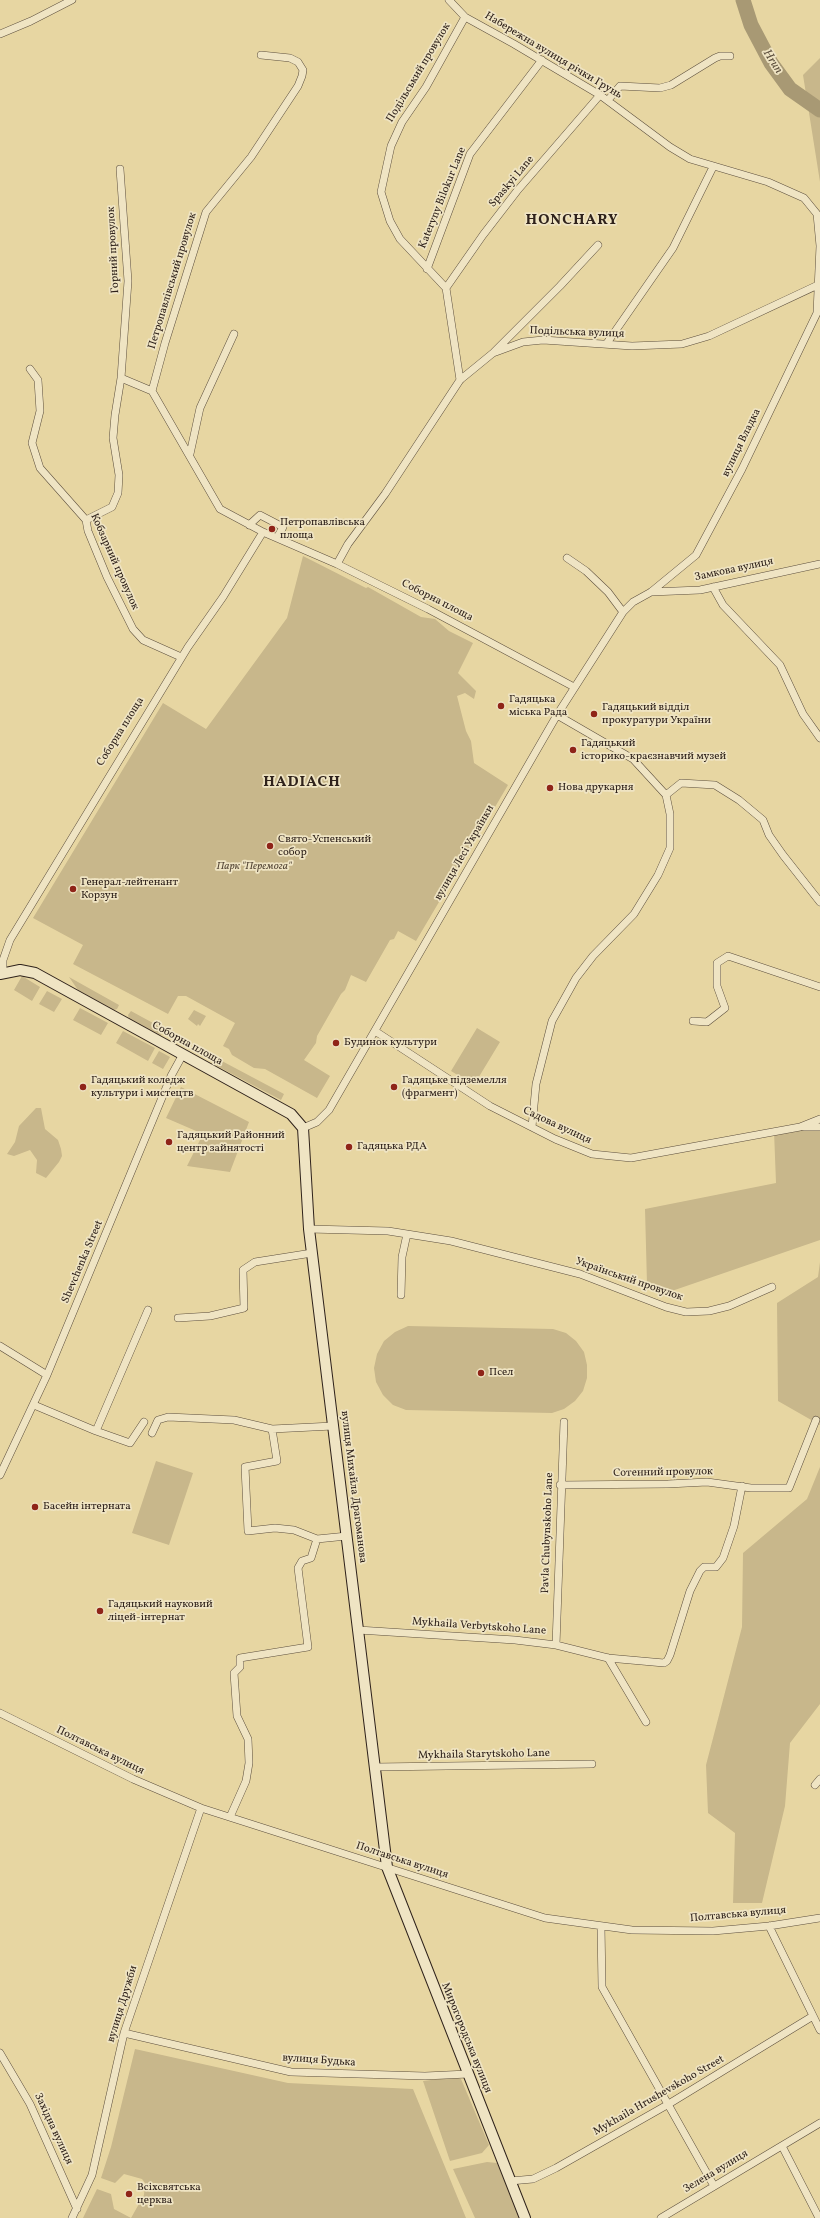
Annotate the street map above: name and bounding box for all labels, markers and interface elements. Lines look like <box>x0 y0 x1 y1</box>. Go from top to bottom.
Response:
street label: Набережна вулиця річки Грунь <box>482 10 624 102</box>
street label: Подільський провулок <box>384 21 454 125</box>
water label: Hrun <box>759 47 785 77</box>
street label: Kateryny Bilokur Lane <box>417 145 469 251</box>
street label: Spaskyi Lane <box>487 153 537 211</box>
street label: Горний провулок <box>105 206 123 294</box>
street label: Петропавлівський провулок <box>146 211 200 351</box>
district label: HONCHARY <box>525 212 619 230</box>
street label: Подільська вулиця <box>529 325 625 341</box>
street label: вулиця Владка <box>720 407 764 479</box>
street label: Кобзарний провулок <box>87 512 141 612</box>
place label: Петропавлівська площа <box>280 516 365 542</box>
marker: Петропавлівська площа <box>267 524 277 534</box>
street label: Замкова вулиця <box>693 555 775 585</box>
street label: Соборна площа <box>399 577 475 625</box>
place label: Гадяцька міська Рада <box>509 693 567 719</box>
street label: Соборна площа <box>95 695 147 769</box>
marker: Гадяцька міська Рада <box>496 701 506 711</box>
place label: Гадяцький відділ прокуратури України <box>602 701 711 727</box>
marker: Гадяцький відділ прокуратури України <box>589 709 599 719</box>
place label: Гадяцький історико-краєзнавчий музей <box>581 737 726 763</box>
marker: Гадяцький історико-краєзнавчий музей <box>568 745 578 755</box>
district label: HADIACH <box>263 774 341 792</box>
place label: Нова друкарня <box>558 781 634 795</box>
marker: Нова друкарня <box>545 783 555 793</box>
street label: вулиця Лесі Українки <box>432 803 498 903</box>
place label: Свято-Успенський собор <box>278 833 371 859</box>
marker: Свято-Успенський собор <box>265 841 275 851</box>
park label: Парк "Перемога" <box>216 860 292 874</box>
place label: Генерал-лейтенант Корзун <box>81 876 178 902</box>
marker: Генерал-лейтенант Корзун <box>68 884 78 894</box>
street label: Соборна площа <box>149 1019 225 1069</box>
place label: Будинок культури <box>344 1036 437 1050</box>
marker: Будинок культури <box>331 1038 341 1048</box>
place label: Гадяцький коледж культури і мистецтв <box>91 1074 193 1100</box>
place label: Гадяцьке підземелля (фрагмент) <box>402 1074 507 1100</box>
marker: Гадяцький коледж культури і мистецтв <box>78 1082 88 1092</box>
marker: Гадяцьке підземелля (фрагмент) <box>389 1082 399 1092</box>
street label: Садова вулиця <box>521 1104 593 1148</box>
place label: Гадяцький Районний центр зайнятості <box>177 1129 285 1155</box>
marker: Гадяцький Районний центр зайнятості <box>164 1137 174 1147</box>
place label: Гадяцька РДА <box>357 1140 427 1154</box>
marker: Гадяцька РДА <box>344 1142 354 1152</box>
street label: Shevchenka Street <box>60 1218 106 1306</box>
street label: Український провулок <box>574 1255 684 1305</box>
place label: Псел <box>489 1366 513 1380</box>
marker: Псел <box>476 1368 486 1378</box>
street label: вулиця Михайла Драгоманова <box>337 1410 369 1564</box>
street label: Сотенний провулок <box>613 1466 713 1480</box>
street label: Pavla Chubynskoho Lane <box>539 1472 557 1594</box>
place label: Басейн інтерната <box>43 1500 131 1514</box>
marker: Басейн інтерната <box>30 1502 40 1512</box>
place label: Гадяцький науковий ліцей-інтернат <box>108 1598 213 1624</box>
marker: Гадяцький науковий ліцей-інтернат <box>95 1606 105 1616</box>
street label: Mykhaila Verbytskoho Lane <box>412 1616 546 1638</box>
street label: Полтавська вулиця <box>54 1724 146 1778</box>
street label: Mykhaila Starytskoho Lane <box>418 1747 550 1763</box>
street label: Полтавська вулиця <box>354 1840 450 1882</box>
street label: Полтавська вулиця <box>689 1904 787 1926</box>
street label: вулиця Дружби <box>105 1964 141 2044</box>
street label: Мирогородська вулиця <box>438 1981 494 2095</box>
street label: вулиця Будька <box>282 2052 356 2070</box>
street label: Mykhaila Hrushevskoho Street <box>591 2053 727 2139</box>
street label: Західна вулиця <box>31 2091 75 2167</box>
street label: Зелена вулиця <box>681 2148 751 2196</box>
place label: Всіхсвятська церква <box>137 2181 201 2207</box>
marker: Всіхсвятська церква <box>124 2189 134 2199</box>

